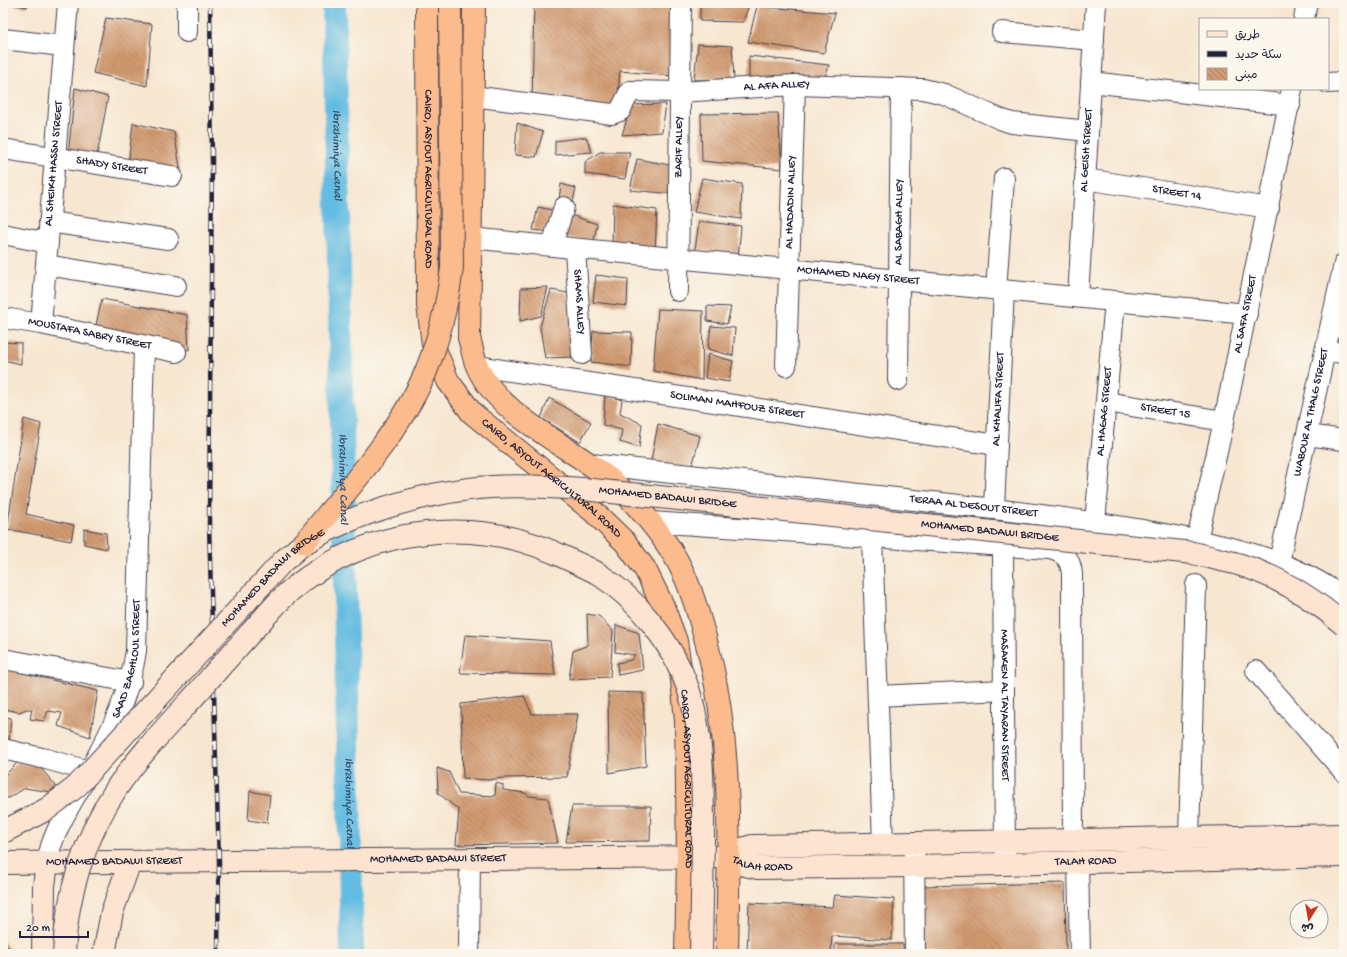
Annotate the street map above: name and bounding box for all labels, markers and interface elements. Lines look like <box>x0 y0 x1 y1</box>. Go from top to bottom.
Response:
legend <box>1199 18 1329 90</box>
text: طريق <box>1235 29 1260 43</box>
text: سكة حديد <box>1235 49 1282 63</box>
text: مبنى <box>1235 69 1258 83</box>
street label: AL AFA ALLEY <box>743 78 811 95</box>
street label: CAIRO, ASYOUT AGRICULTURAL ROAD <box>420 90 435 269</box>
street label: AL SHEIKH HASSN STREET <box>42 99 67 227</box>
street label: AL GEISH STREET <box>1077 107 1097 192</box>
water label: Ibrahimiya Canal <box>329 109 345 202</box>
street label: ZARIF ALLEY <box>672 116 687 178</box>
street label: SHADY STREET <box>75 154 150 179</box>
street label: AL HADADIN ALLEY <box>783 155 800 249</box>
street label: AL SABAGH ALLEY <box>892 178 907 265</box>
street label: STREET 14 <box>1151 183 1203 204</box>
street label: MOHAMED NAGY STREET <box>796 263 921 289</box>
street label: SHAMS ALLEY <box>569 269 588 335</box>
street label: AL SAFA STREET <box>1231 273 1261 354</box>
street label: MOUSTAFA SABRY STREET <box>27 315 154 354</box>
street label: WABOUR AL THALG STREET <box>1291 346 1333 478</box>
street label: AL KHALIFA STREET <box>990 350 1008 447</box>
street label: AL HAGAG STREET <box>1094 365 1116 457</box>
street label: SOLIMAN MAHFOUZ STREET <box>669 388 806 423</box>
street label: STREET 15 <box>1139 401 1191 422</box>
street label: CAIRO, ASYOUT AGRICULTURAL ROAD <box>478 416 624 542</box>
water label: Ibrahimiya Canal <box>335 433 351 526</box>
street label: MOHAMED BADAWI BRIDGE <box>598 484 738 512</box>
street label: TERAA AL DESOUT STREET <box>908 492 1040 522</box>
street label: MOHAMED BADAWI BRIDGE <box>920 518 1060 546</box>
street label: MOHAMED BADAWI BRIDGE <box>219 526 328 630</box>
street label: SAAD ZAGHLOUL STREET <box>110 598 144 721</box>
street label: MASAKEN AL TAYARAN STREET <box>997 629 1012 782</box>
street label: CAIRO, ASYOUT AGRICULTURAL ROAD <box>676 689 695 868</box>
water label: Ibrahimiya Canal <box>341 757 358 850</box>
street label: MOHAMED BADAWI STREET <box>370 852 507 867</box>
street label: TALAH ROAD <box>728 853 793 876</box>
street label: TALAH ROAD <box>1054 854 1117 870</box>
street label: MOHAMED BADAWI STREET <box>46 855 183 870</box>
north arrow <box>1289 899 1329 939</box>
scale bar <box>20 913 88 939</box>
text: ش <box>1300 920 1315 934</box>
text: 20 m <box>26 922 51 936</box>

